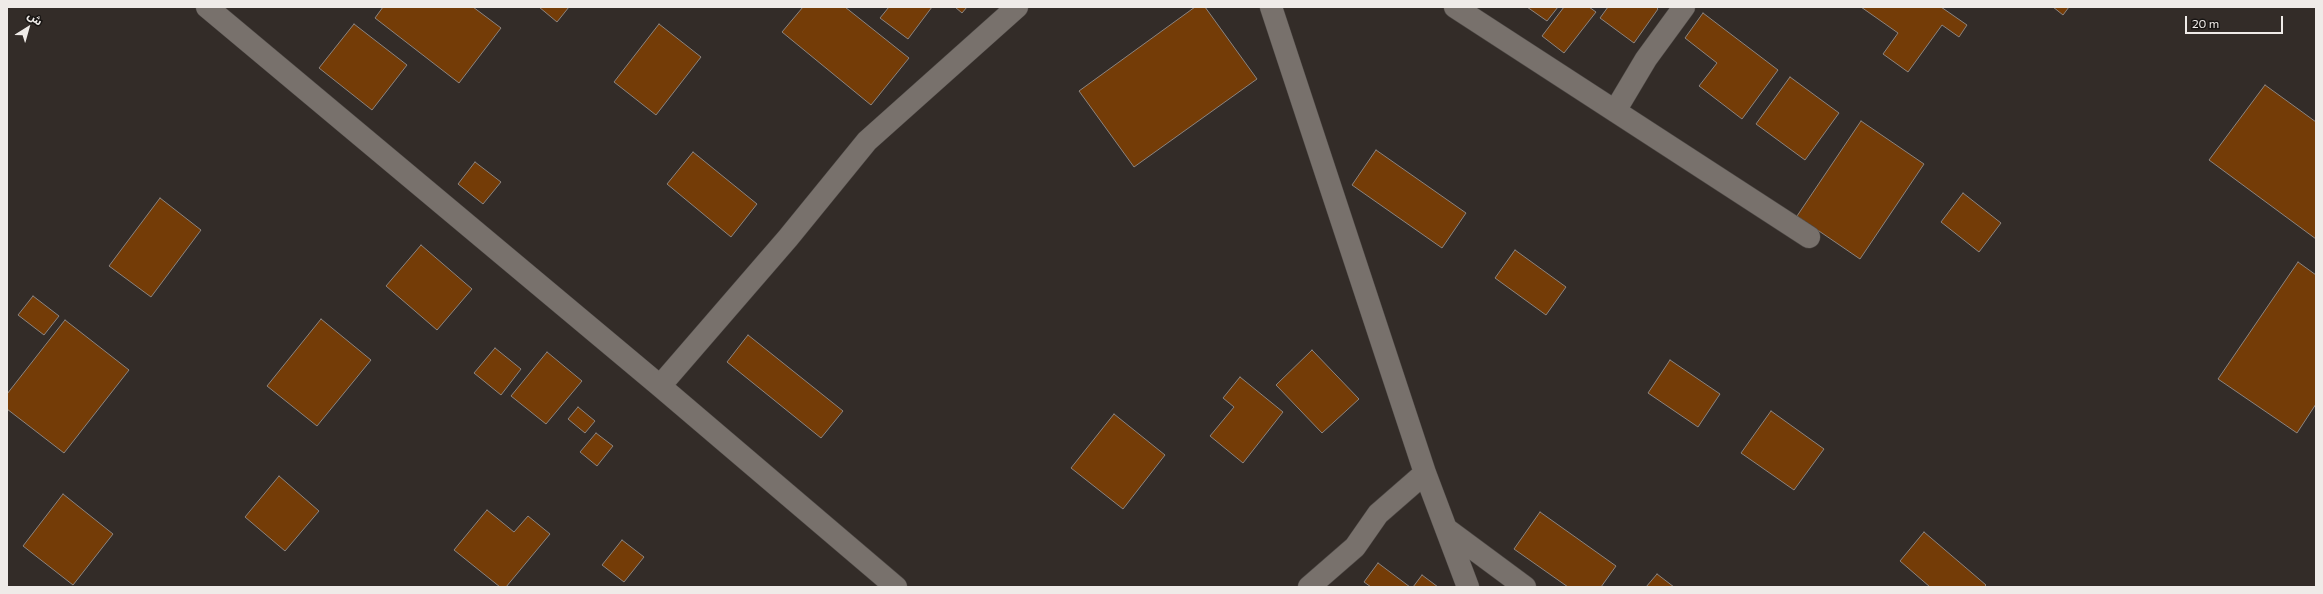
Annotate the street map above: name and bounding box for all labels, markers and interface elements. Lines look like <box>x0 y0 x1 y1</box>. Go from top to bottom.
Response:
north arrow <box>8 8 48 48</box>
text: ش <box>26 8 45 28</box>
scale bar <box>2187 8 2285 34</box>
text: 20 m <box>2192 16 2219 30</box>

